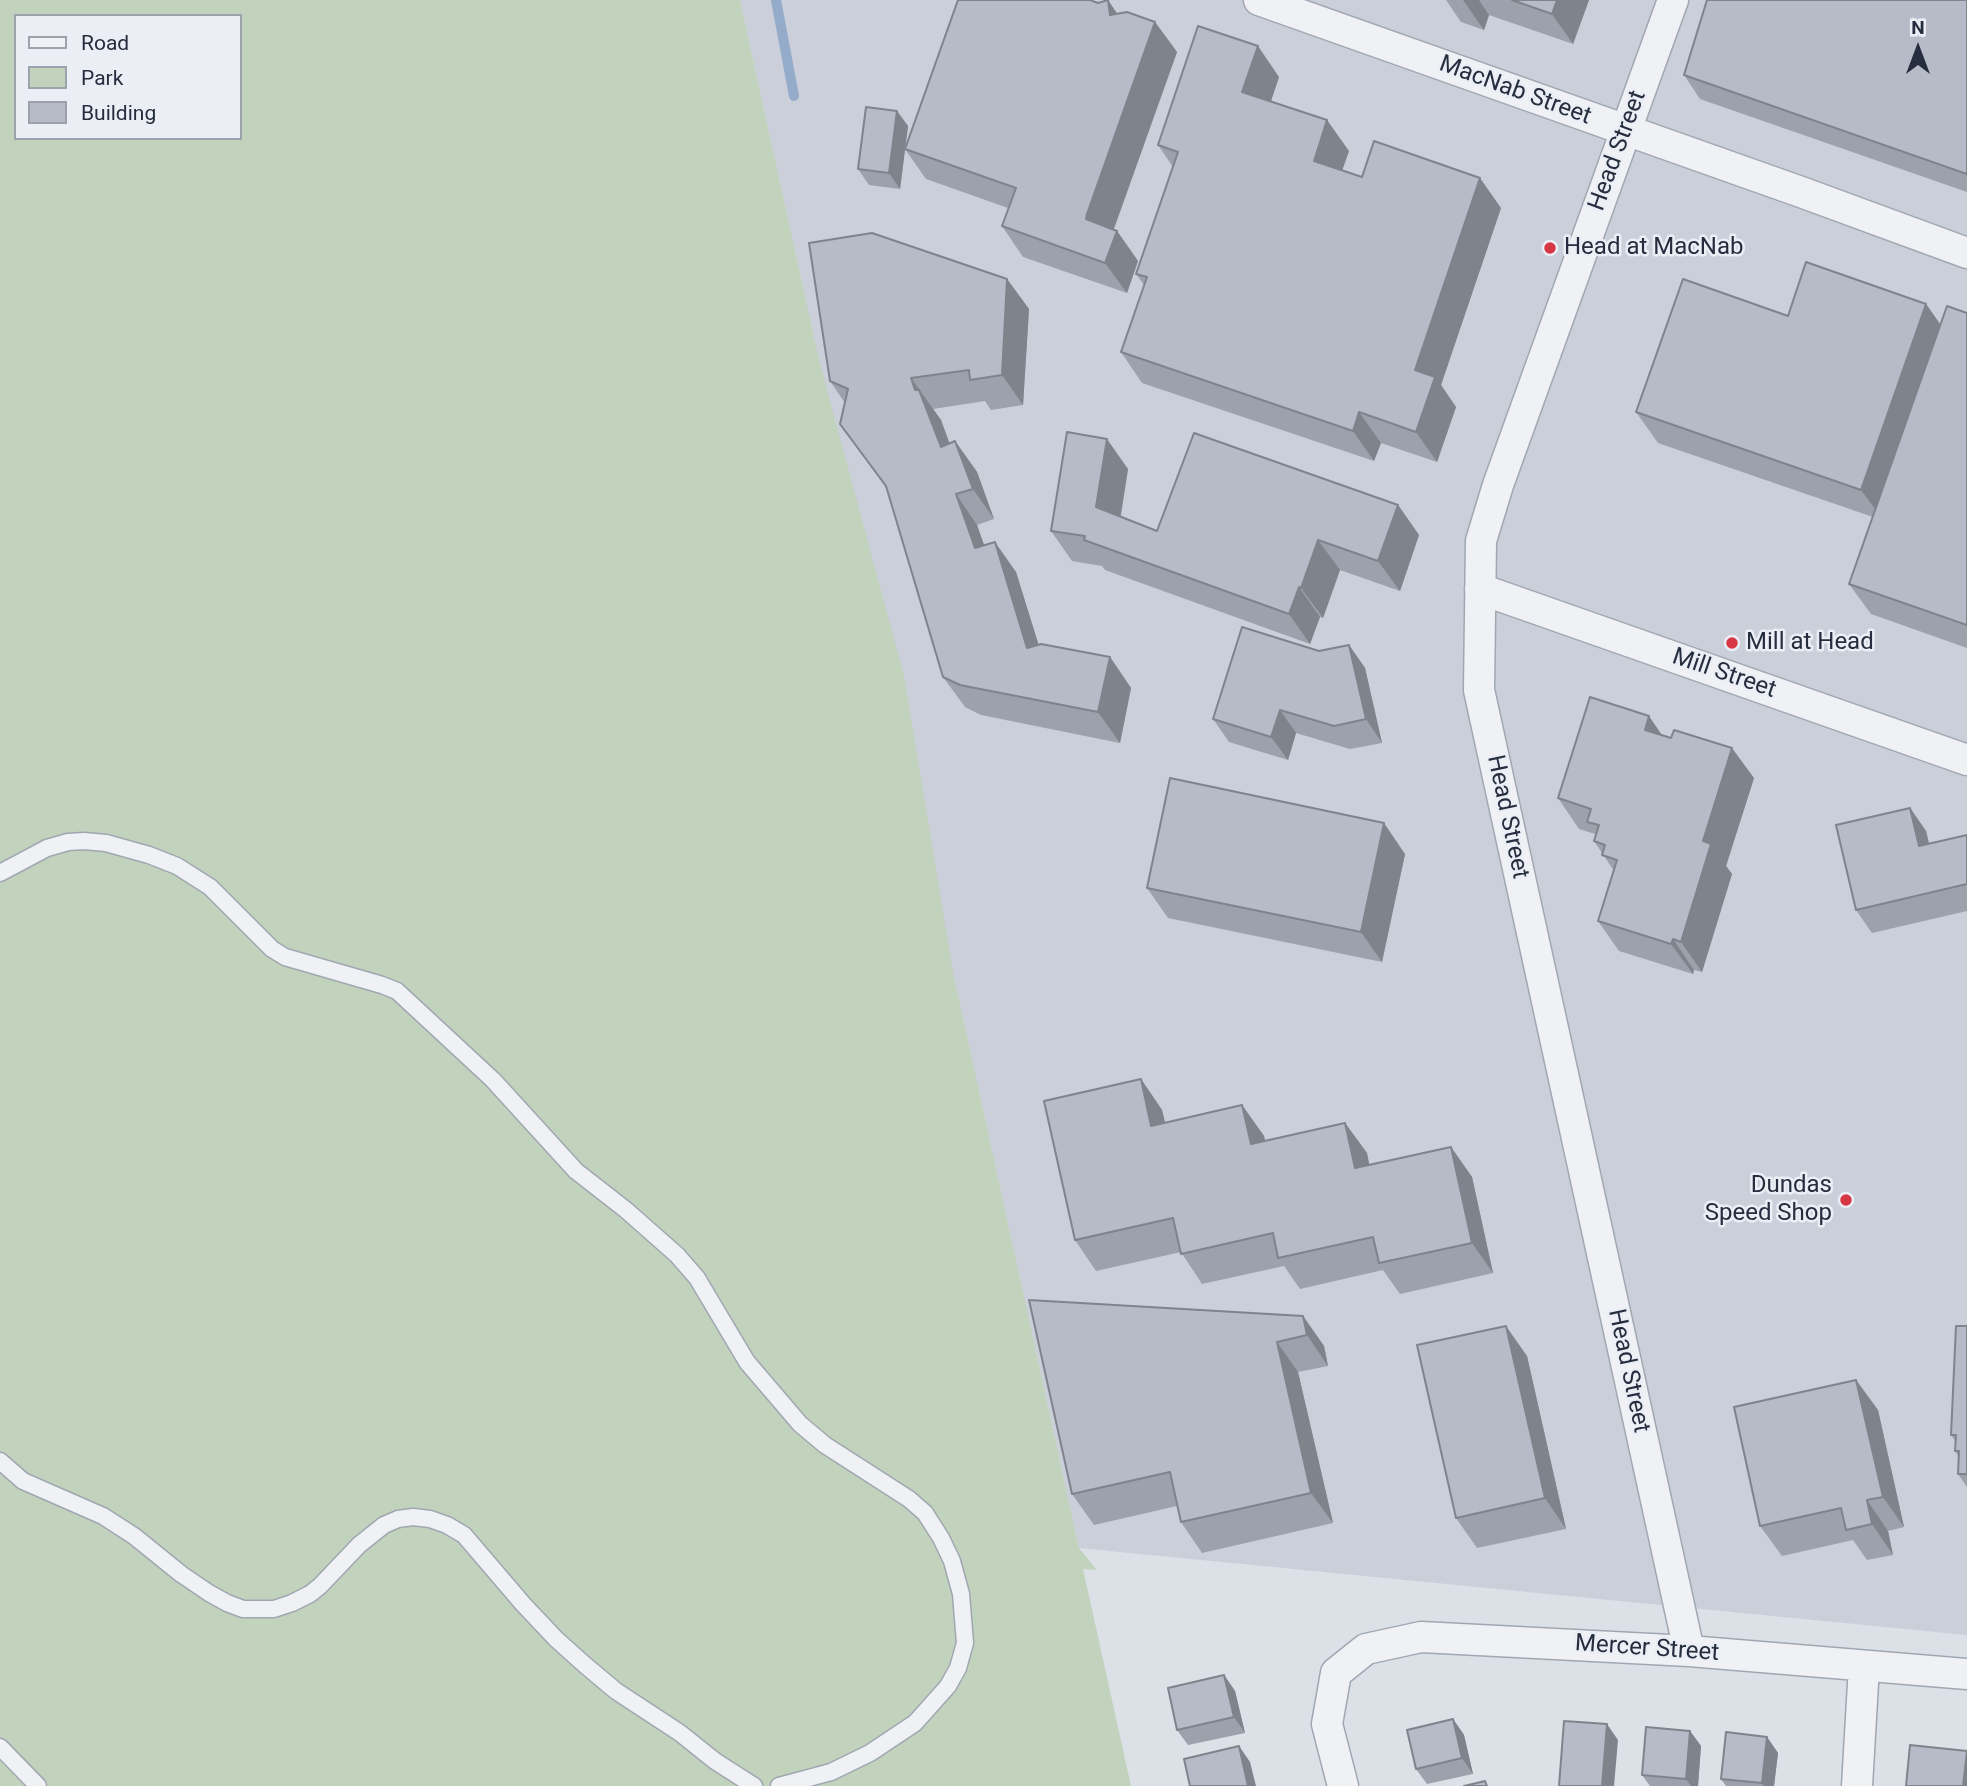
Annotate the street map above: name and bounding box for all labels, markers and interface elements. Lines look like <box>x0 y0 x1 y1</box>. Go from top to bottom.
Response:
legend <box>14 14 242 140</box>
north arrow <box>1883 14 1953 84</box>
text: N <box>1911 16 1925 39</box>
text: Road <box>81 31 129 55</box>
street label: MacNab Street <box>1435 50 1595 132</box>
text: Park <box>81 66 123 90</box>
street label: Head Street <box>1583 87 1653 215</box>
text: Building <box>81 101 156 125</box>
place label: Head at MacNab <box>1564 234 1743 262</box>
marker: Head at MacNab <box>1542 240 1558 256</box>
place label: Mill at Head <box>1746 629 1874 657</box>
marker: Mill at Head <box>1724 635 1740 651</box>
street label: Mill Street <box>1668 643 1780 705</box>
street label: Head Street <box>1480 753 1534 881</box>
place label: Dundas Speed Shop <box>1705 1172 1832 1228</box>
marker: Dundas Speed Shop <box>1838 1192 1854 1208</box>
street label: Head Street <box>1601 1307 1655 1435</box>
street label: Mercer Street <box>1574 1630 1720 1668</box>

